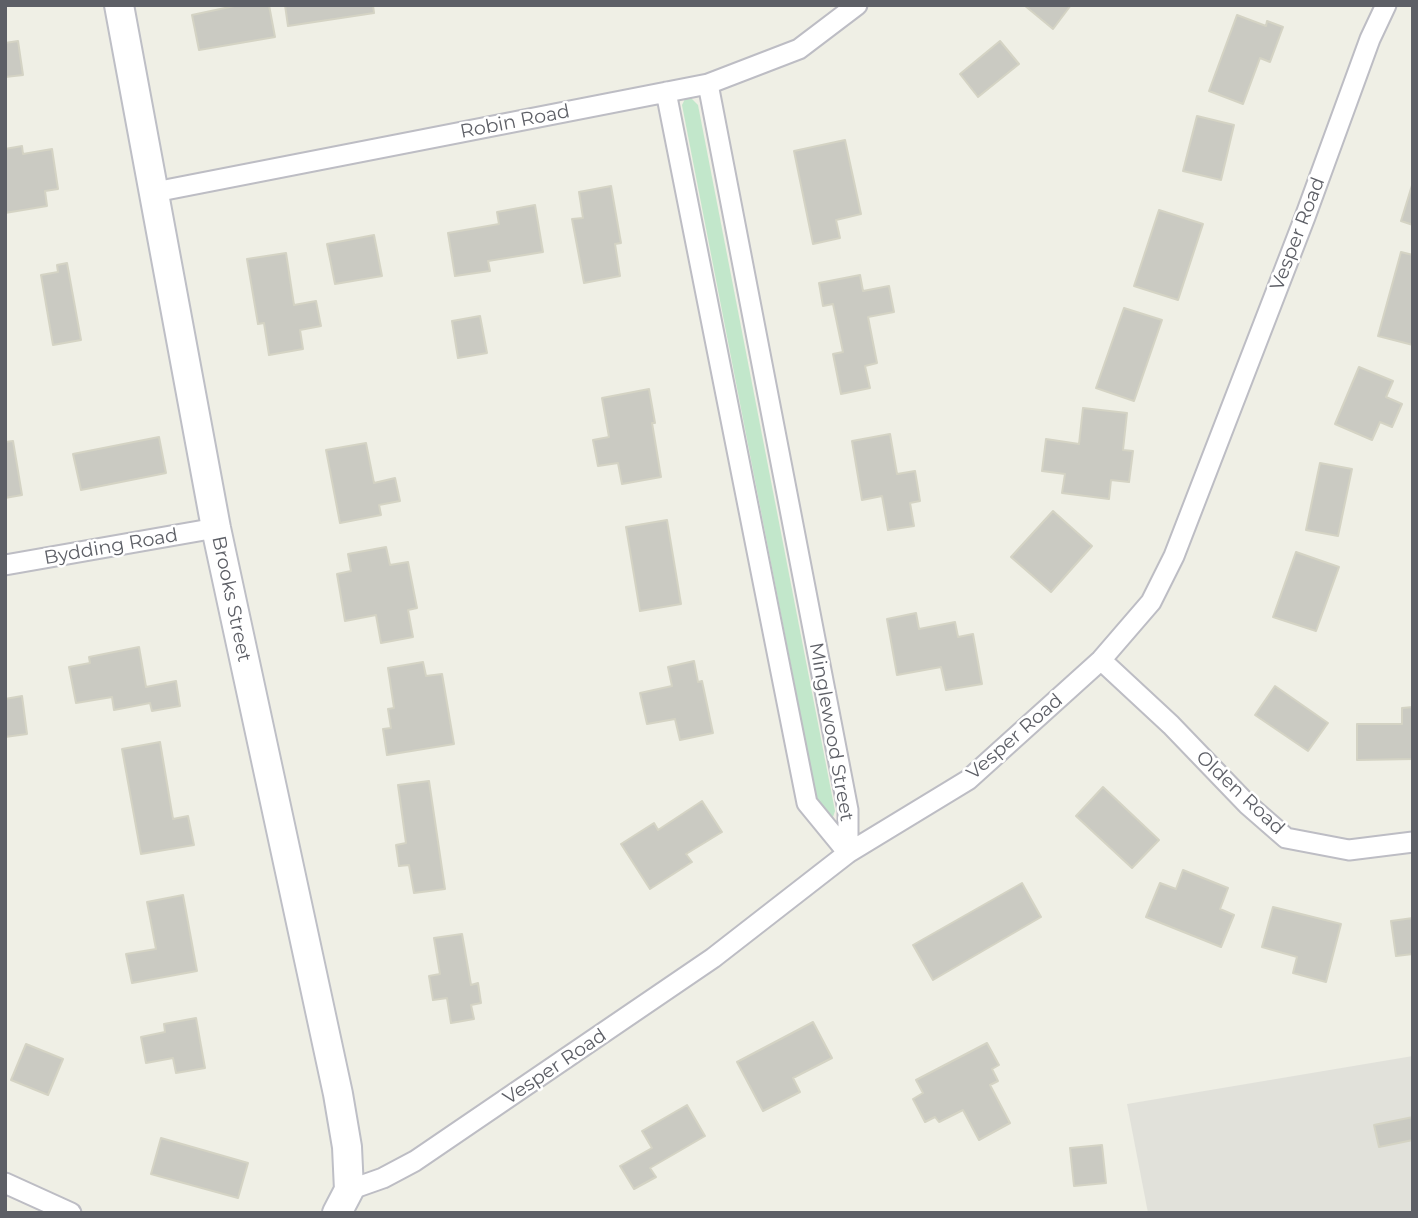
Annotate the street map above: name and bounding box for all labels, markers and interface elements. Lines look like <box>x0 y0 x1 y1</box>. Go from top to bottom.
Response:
street label: Robin Road <box>458 100 572 144</box>
street label: Vesper Road <box>1266 174 1330 294</box>
street label: Bydding Road <box>42 524 180 570</box>
street label: Brooks Street <box>207 534 255 664</box>
street label: Minglewood Street <box>804 641 858 823</box>
street label: Vesper Road <box>962 689 1068 785</box>
street label: Olden Road <box>1191 746 1289 840</box>
street label: Vesper Road <box>499 1024 611 1110</box>

